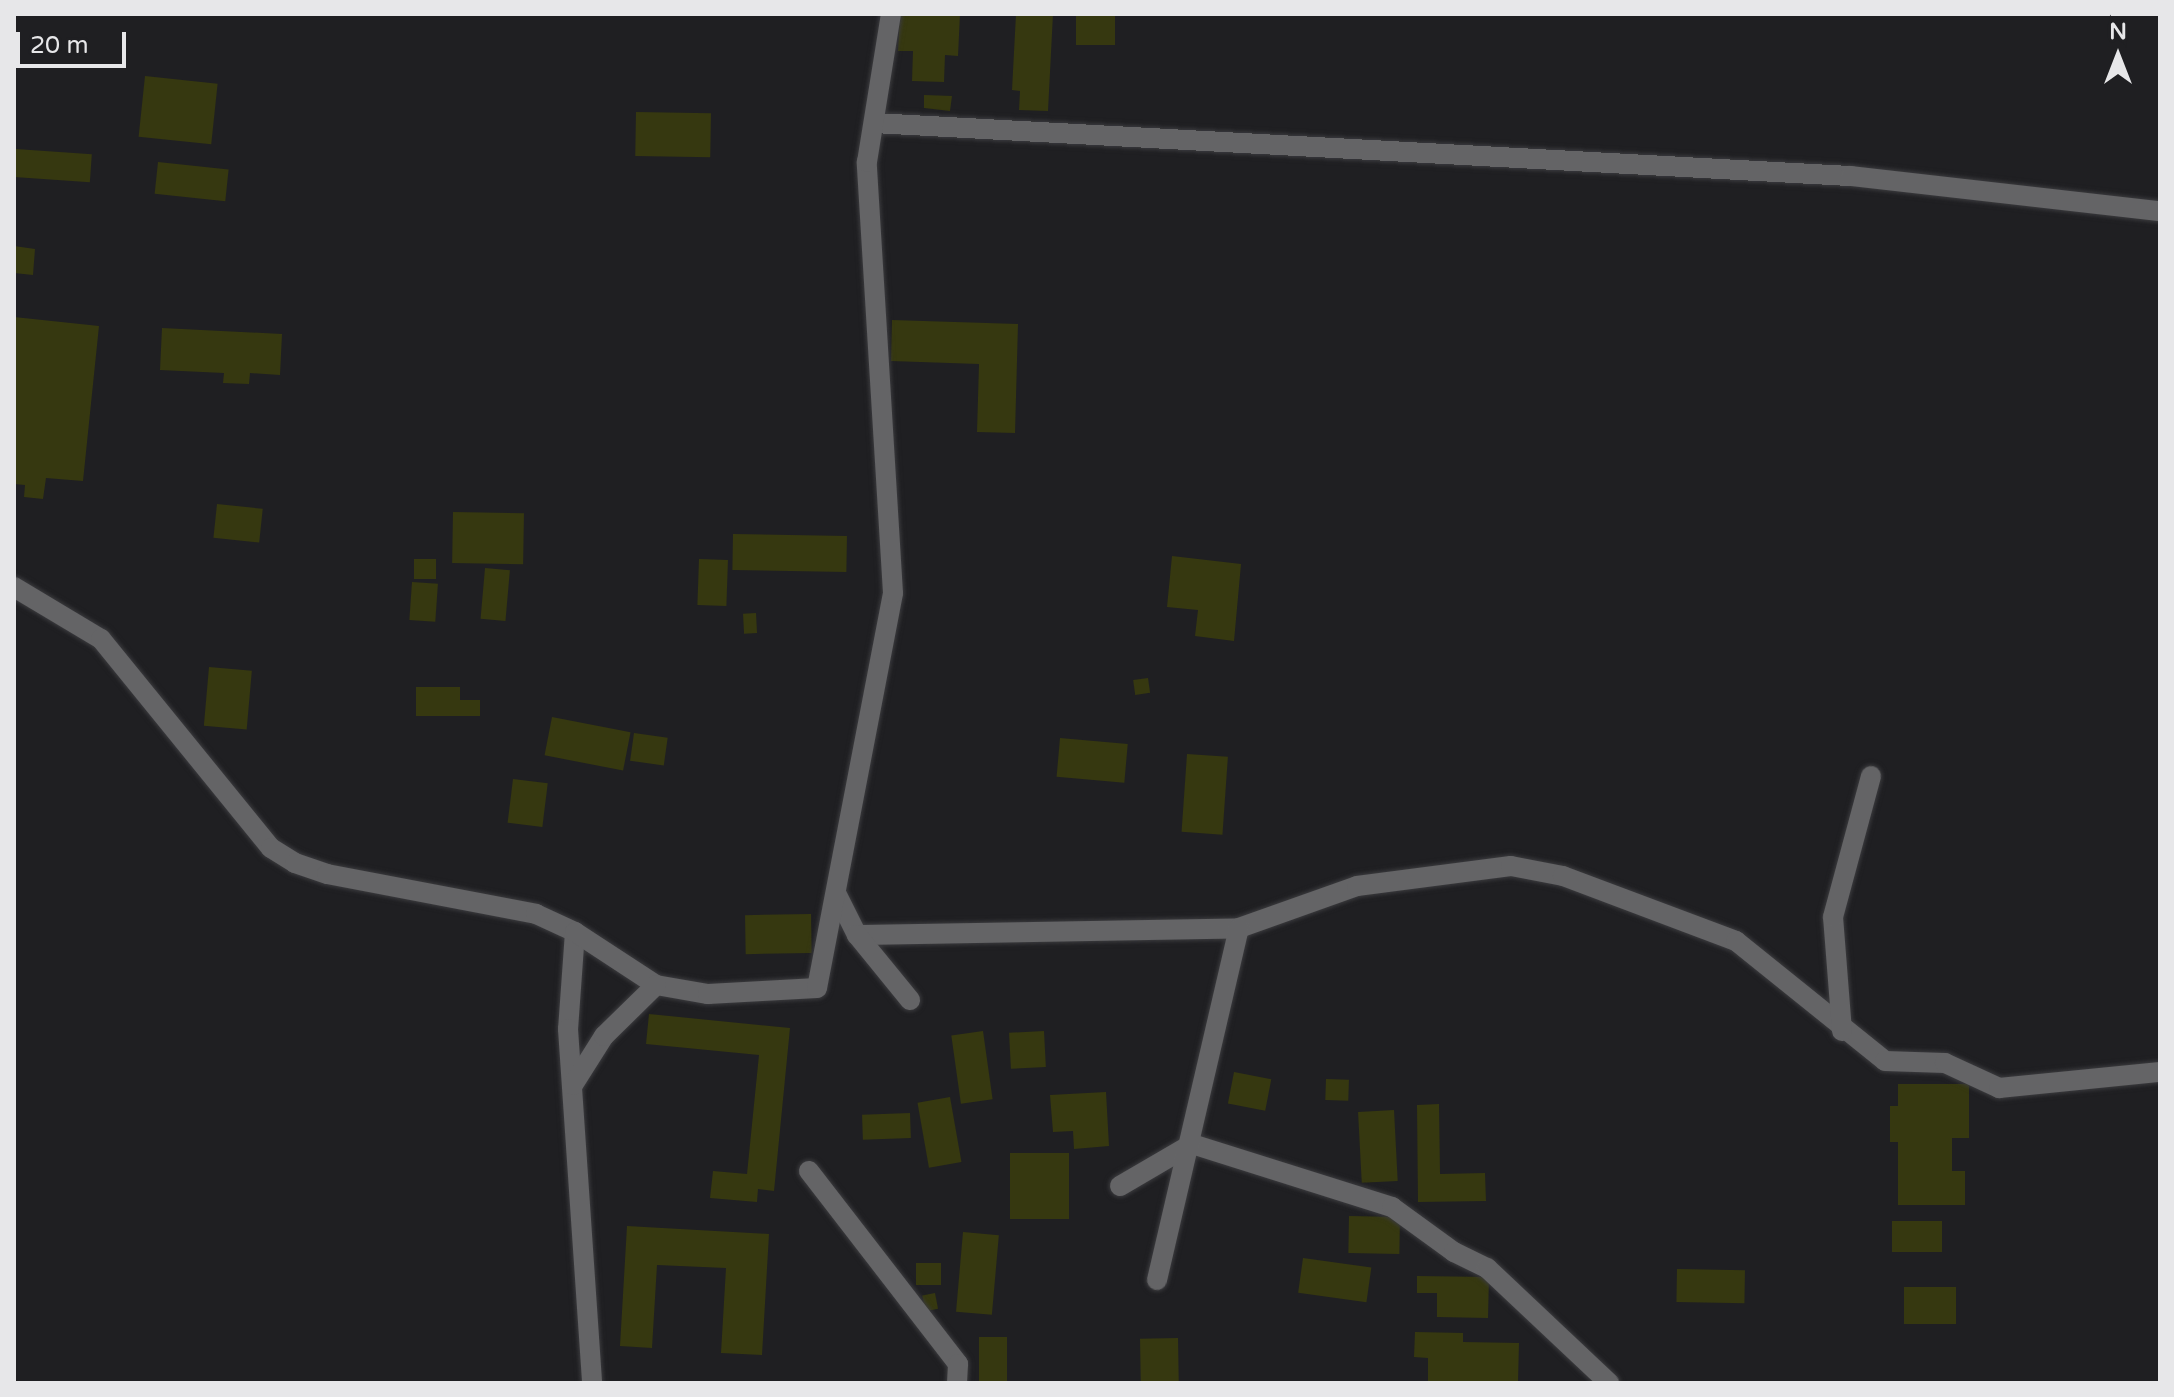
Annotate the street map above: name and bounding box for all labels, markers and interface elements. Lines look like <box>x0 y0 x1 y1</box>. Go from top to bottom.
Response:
scale bar <box>20 16 130 66</box>
north arrow <box>2078 16 2158 96</box>
text: N <box>2109 19 2127 45</box>
text: 20 m <box>30 31 88 60</box>

